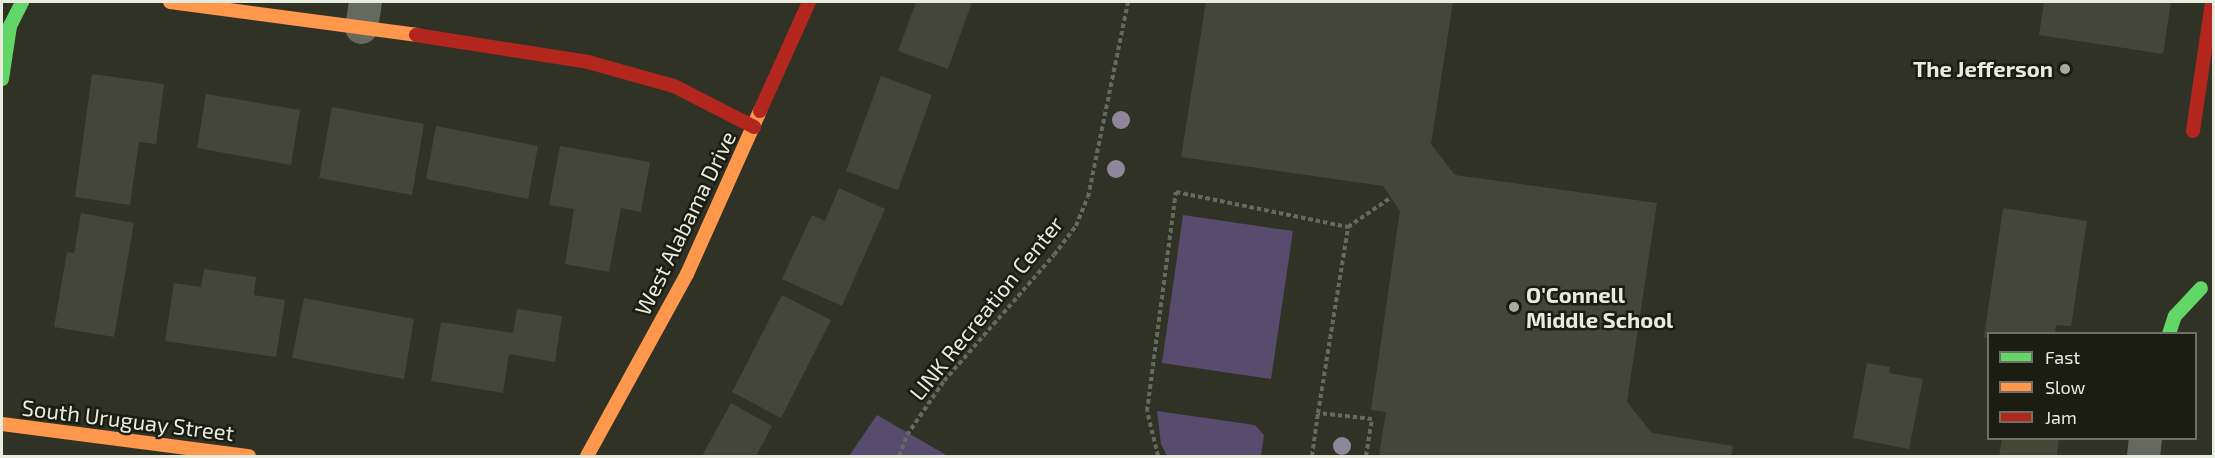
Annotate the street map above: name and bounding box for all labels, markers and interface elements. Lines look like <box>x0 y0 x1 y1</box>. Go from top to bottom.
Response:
place label: The Jefferson <box>1913 56 2053 82</box>
marker: The Jefferson <box>2058 62 2072 76</box>
street label: West Alabama Drive <box>629 126 741 320</box>
street label: LINK Recreation Center <box>904 211 1068 405</box>
place label: O'Connell Middle School <box>1526 281 1673 332</box>
marker: O'Connell Middle School <box>1507 300 1521 314</box>
legend <box>1987 332 2197 440</box>
text: Fast <box>2045 346 2080 368</box>
text: Slow <box>2045 376 2085 398</box>
street label: South Uruguay Street <box>20 394 236 446</box>
text: Jam <box>2045 406 2077 428</box>

